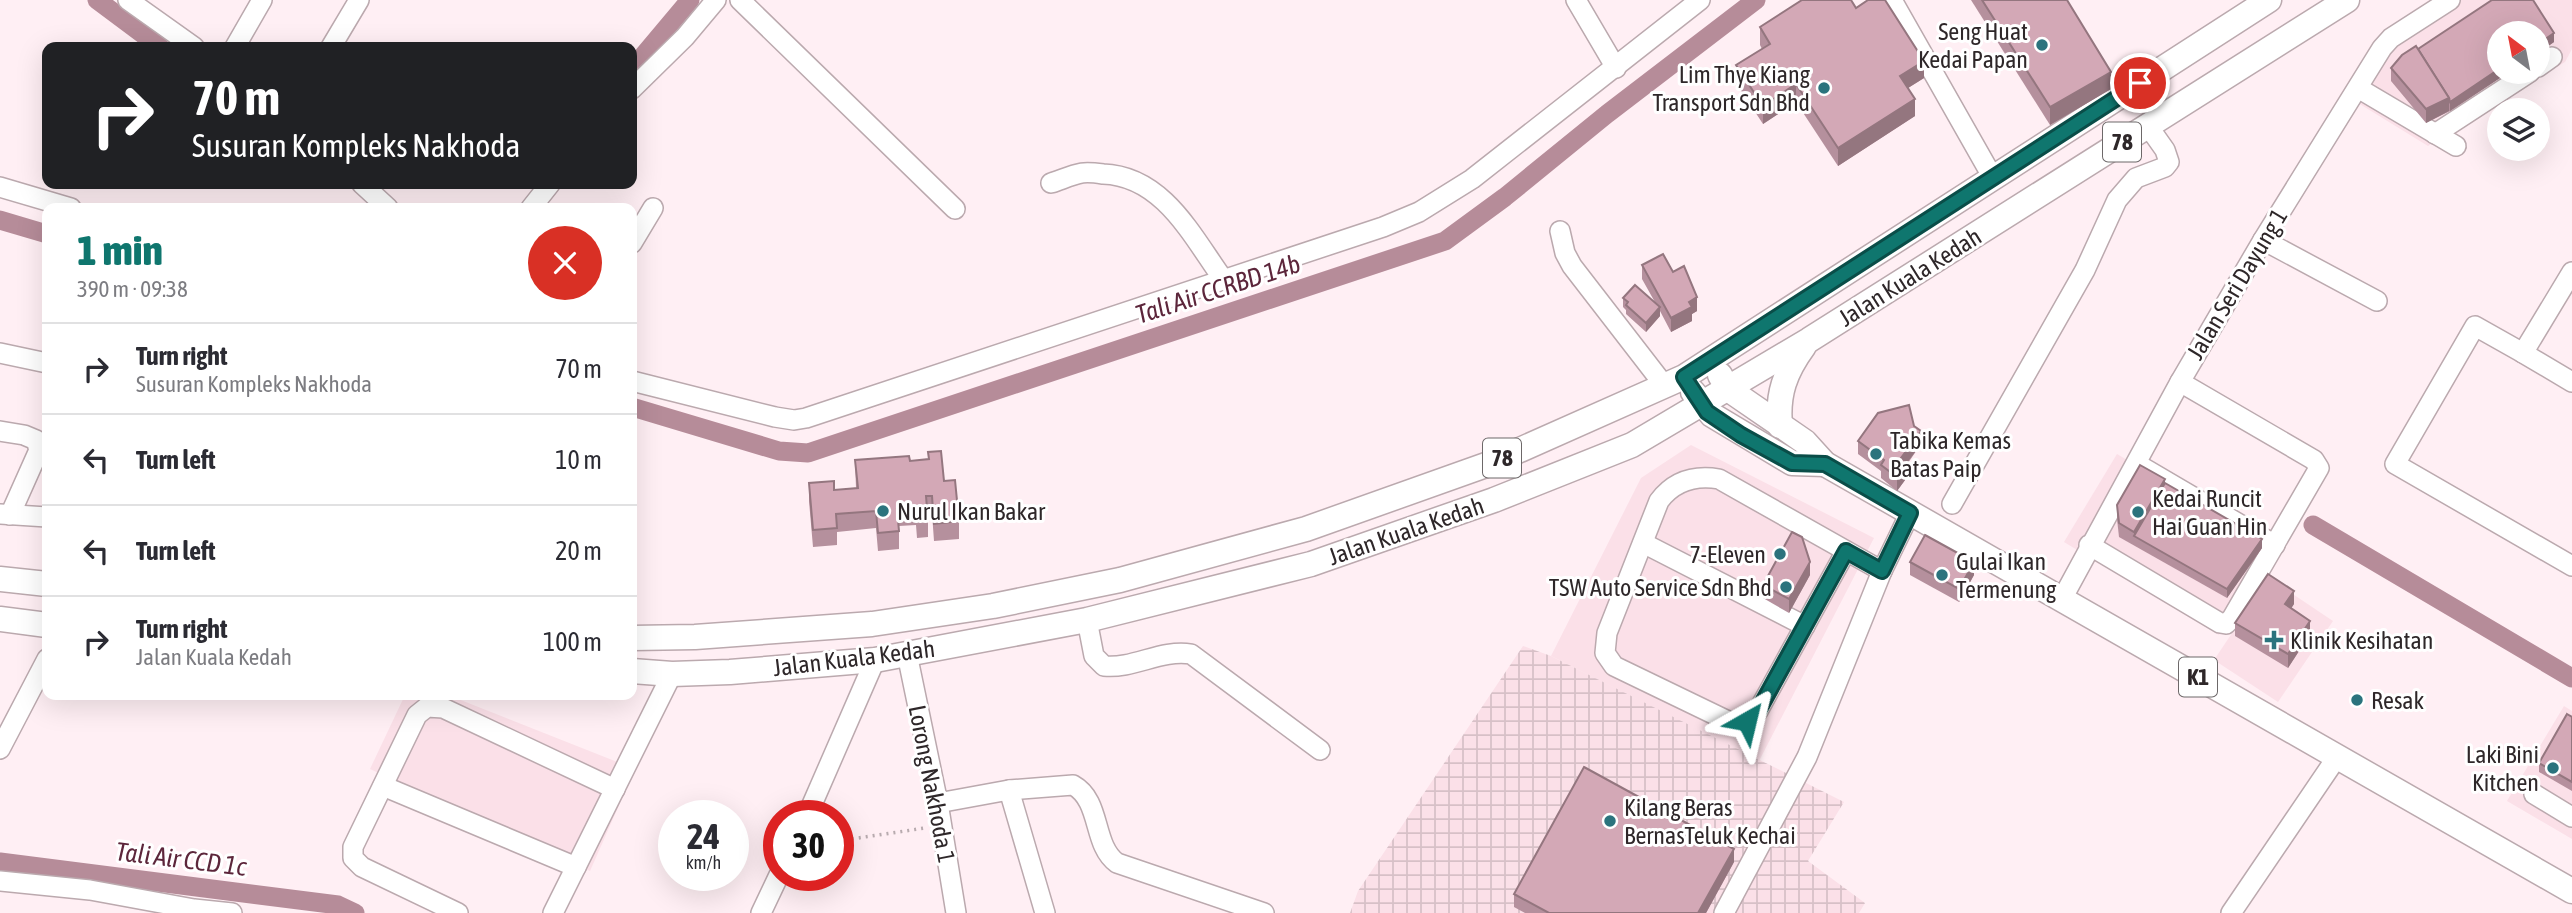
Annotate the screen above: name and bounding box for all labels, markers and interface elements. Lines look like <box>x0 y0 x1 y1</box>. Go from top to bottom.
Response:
place label: Seng Huat Kedai Papan <box>1918 18 2028 73</box>
north arrow <box>2487 21 2550 84</box>
map controls <box>2487 21 2550 161</box>
marker: Seng Huat Kedai Papan <box>2034 37 2050 53</box>
pin <box>2110 53 2170 113</box>
place label: Lim Thye Kiang Transport Sdn Bhd <box>1653 61 1811 116</box>
icon: arrive <box>2121 64 2159 102</box>
text: 70 m <box>192 69 280 125</box>
icon: right <box>77 70 168 161</box>
marker: Lim Thye Kiang Transport Sdn Bhd <box>1816 80 1832 96</box>
button: layers <box>2487 98 2550 161</box>
road number: 78 <box>2103 122 2141 162</box>
text: Susuran Kompleks Nakhoda <box>192 127 520 164</box>
street label: Jalan Seri Dayung 1 <box>2181 204 2293 364</box>
street label: Jalan Kuala Kedah <box>1834 222 1986 332</box>
text: 1 min <box>77 226 163 274</box>
button: close <box>528 226 602 300</box>
water label: Tali Air CCRBD 14b <box>1132 248 1304 330</box>
text: 390 m · 09:38 <box>77 276 188 302</box>
text: Turn right <box>136 341 227 371</box>
icon: right <box>77 350 115 388</box>
text: 70 m <box>555 354 602 384</box>
text: Susuran Kompleks Nakhoda <box>136 371 372 397</box>
place label: Tabika Kemas Batas Paip <box>1890 427 2011 482</box>
road number: 78 <box>1483 438 1521 478</box>
icon: left <box>77 441 115 479</box>
text: Turn left <box>136 445 216 475</box>
text: 10 m <box>555 445 602 475</box>
marker: Tabika Kemas Batas Paip <box>1868 446 1884 462</box>
place label: Kedai Runcit Hai Guan Hin <box>2152 485 2267 540</box>
street label: Jalan Kuala Kedah <box>1325 492 1487 570</box>
place label: Nurul Ikan Bakar <box>897 498 1046 525</box>
marker: Nurul Ikan Bakar <box>875 503 891 519</box>
marker: Kedai Runcit Hai Guan Hin <box>2130 504 2146 520</box>
icon: left <box>77 532 115 570</box>
text: Turn left <box>136 536 216 566</box>
text: 20 m <box>555 536 602 566</box>
place label: 7-Eleven <box>1690 541 1766 568</box>
marker: 7-Eleven <box>1772 546 1788 562</box>
place label: Gulai Ikan Termenung <box>1956 548 2057 603</box>
marker: Gulai Ikan Termenung <box>1934 567 1950 583</box>
place label: TSW Auto Service Sdn Bhd <box>1549 574 1772 601</box>
marker: TSW Auto Service Sdn Bhd <box>1778 579 1794 595</box>
text: Turn right <box>136 614 227 644</box>
icon: right <box>77 623 115 661</box>
text: 100 m <box>543 627 602 657</box>
place label: Klinik Kesihatan <box>2290 627 2433 654</box>
marker: Klinik Kesihatan <box>2264 630 2284 650</box>
street label: Jalan Kuala Kedah <box>772 635 936 681</box>
text: Jalan Kuala Kedah <box>136 644 292 670</box>
road number: K1 <box>2179 657 2217 696</box>
position arrow <box>1710 684 1784 758</box>
place label: Resak <box>2371 687 2425 714</box>
marker: Resak <box>2349 692 2365 708</box>
street label: Lorong Nakhoda 1 <box>903 703 961 865</box>
place label: Laki Bini Kitchen <box>2466 741 2539 796</box>
marker: Laki Bini Kitchen <box>2545 760 2561 776</box>
place label: Kilang Beras BernasTeluk Kechai <box>1624 794 1796 849</box>
speed limit sign: 30 <box>763 800 854 891</box>
marker: Kilang Beras BernasTeluk Kechai <box>1602 813 1618 829</box>
text: 24 <box>687 816 720 856</box>
water label: Tali Air CCD 1c <box>114 836 249 882</box>
text: km/h <box>686 852 721 873</box>

